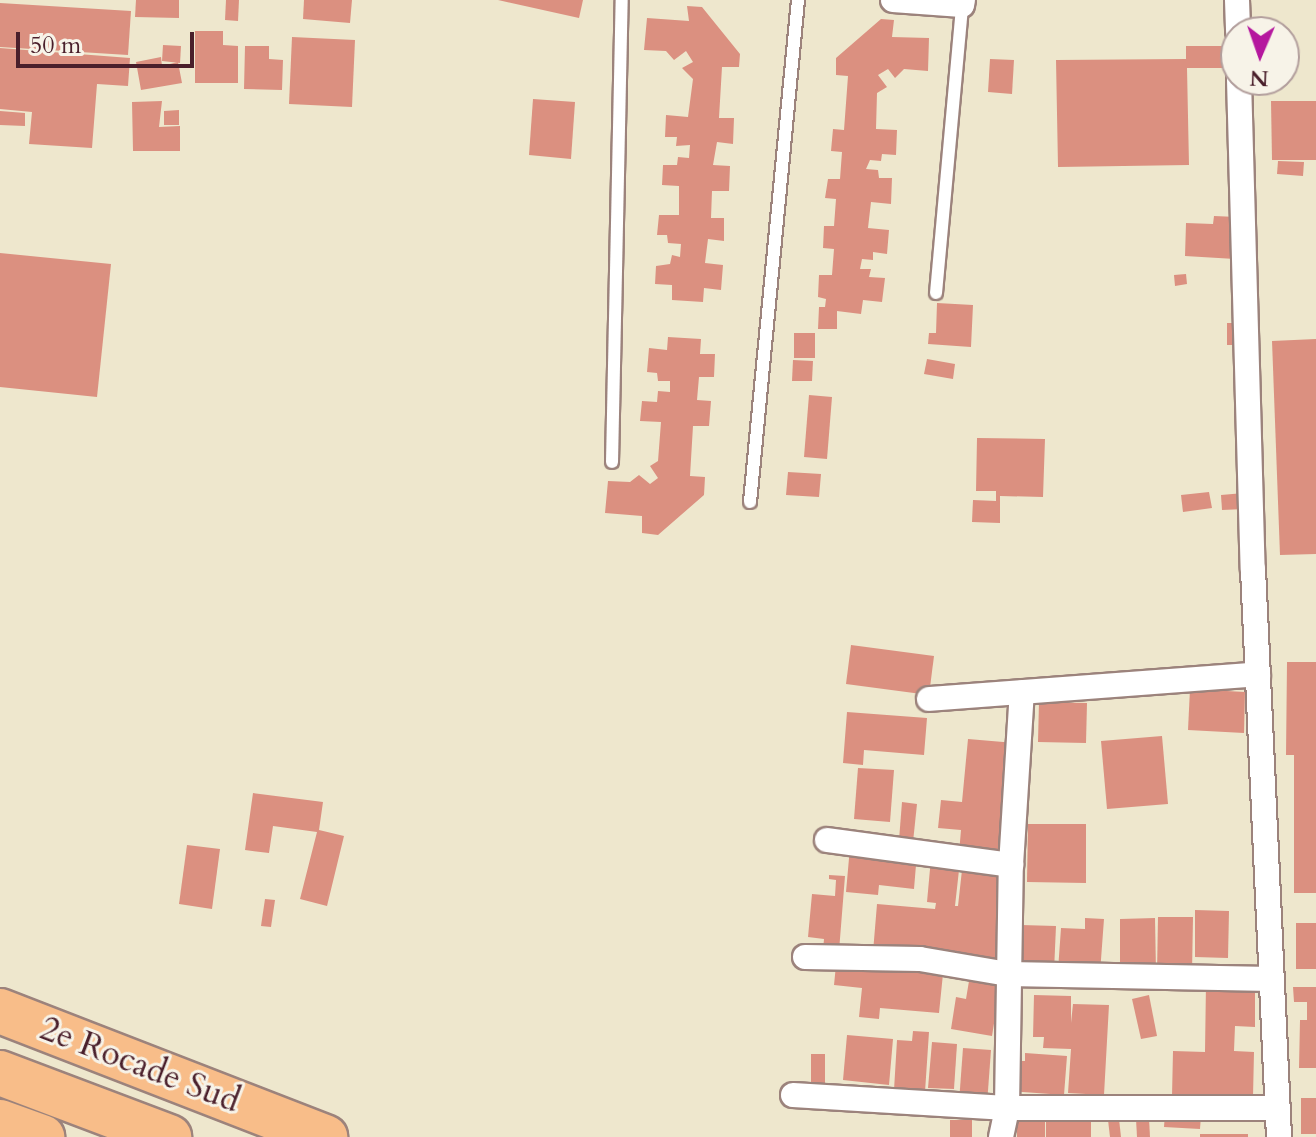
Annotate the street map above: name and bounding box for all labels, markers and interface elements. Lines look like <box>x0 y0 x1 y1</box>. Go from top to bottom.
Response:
scale bar <box>20 16 198 66</box>
north arrow <box>1220 16 1300 96</box>
text: 50 m <box>30 29 81 62</box>
text: N <box>1249 63 1269 93</box>
street label: 2e Rocade Sud <box>34 1008 246 1122</box>

